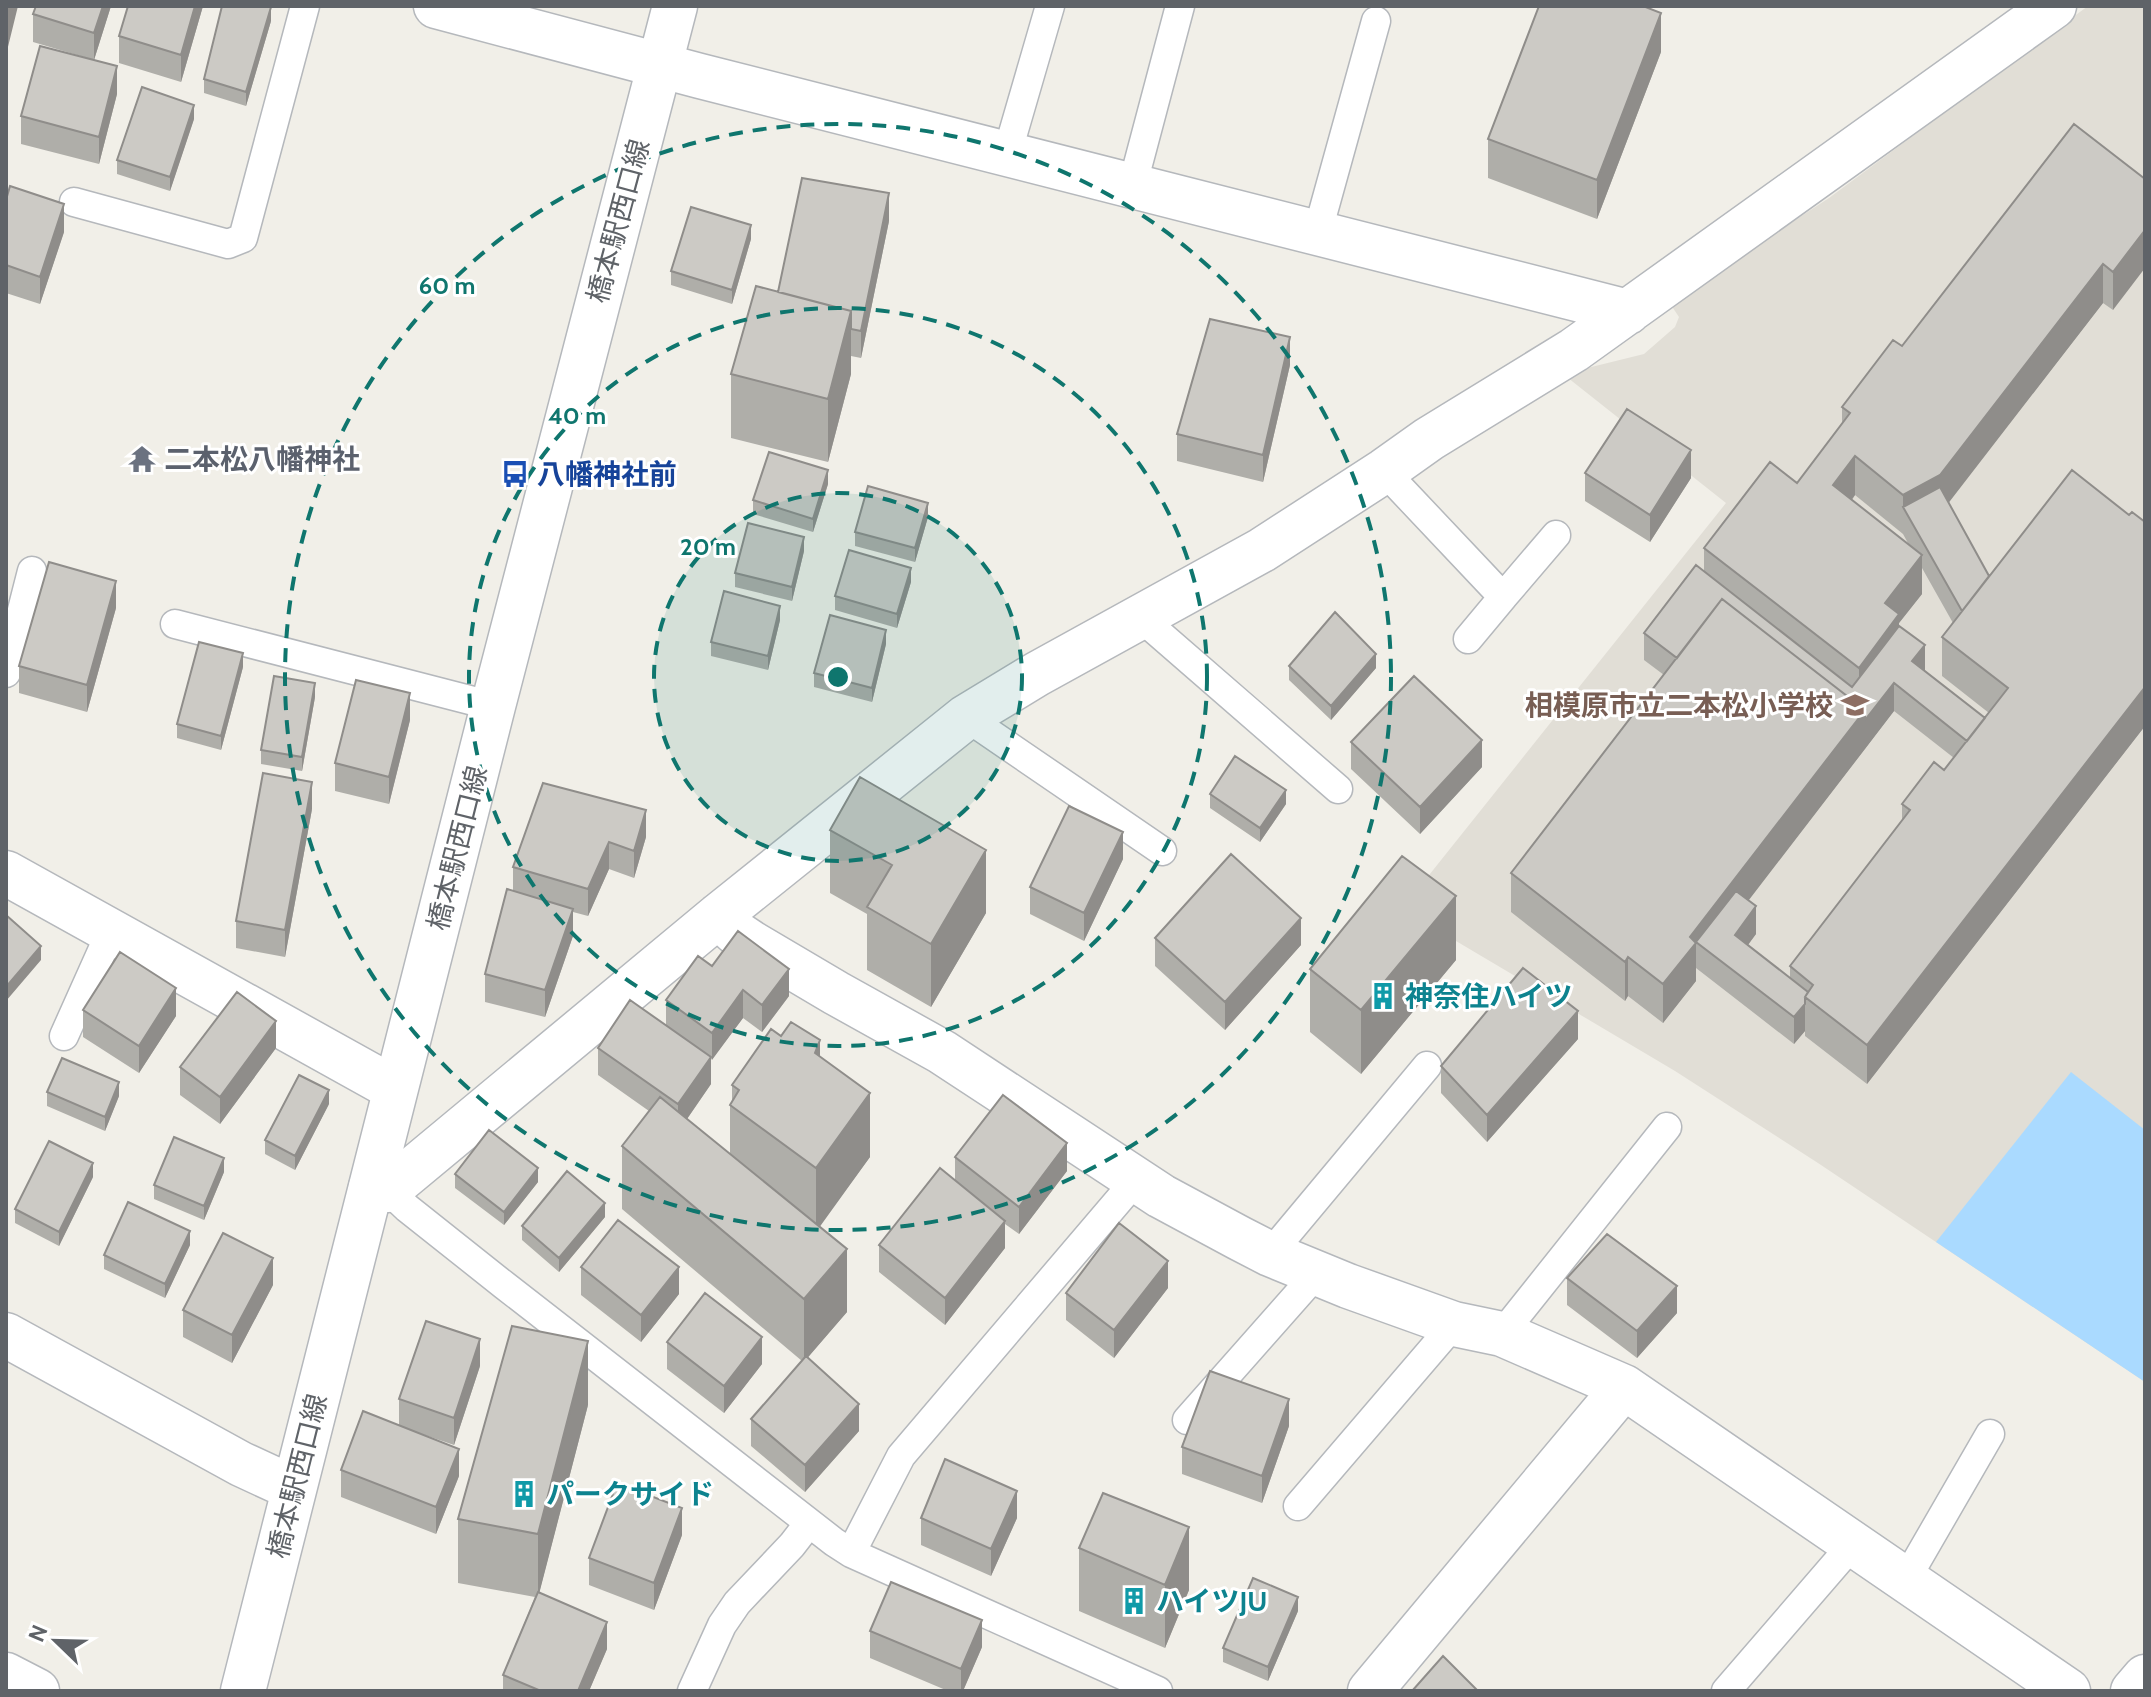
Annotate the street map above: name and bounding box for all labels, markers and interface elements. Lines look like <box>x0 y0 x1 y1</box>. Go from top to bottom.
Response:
street label: 橋本駅西口線 <box>580 135 656 307</box>
text: 60 m <box>419 271 475 300</box>
text: 40 m <box>548 401 606 430</box>
place label: 二本松八幡神社 <box>164 442 360 476</box>
temple icon: 二本松八幡神社 <box>127 444 157 474</box>
place label: 八幡神社前 <box>537 457 677 491</box>
bus stop icon: 八幡神社前 <box>500 459 530 489</box>
text: 20 m <box>680 532 736 561</box>
centre of rings <box>824 663 852 691</box>
place label: 相模原市立二本松小学校 <box>1525 688 1833 722</box>
school or university icon: 相模原市立二本松小学校 <box>1840 690 1870 720</box>
street label: 橋本駅西口線 <box>420 762 494 934</box>
place label: 神奈住ハイツ <box>1405 979 1572 1013</box>
building icon: 神奈住ハイツ <box>1368 981 1398 1011</box>
street label: 橋本駅西口線 <box>260 1390 334 1562</box>
place label: パークサイド <box>546 1477 714 1511</box>
building icon: パークサイド <box>509 1479 539 1509</box>
place label: ハイツJU <box>1156 1584 1267 1618</box>
building icon: ハイツJU <box>1119 1586 1149 1616</box>
north arrow <box>16 1601 96 1681</box>
text: N <box>23 1621 54 1646</box>

